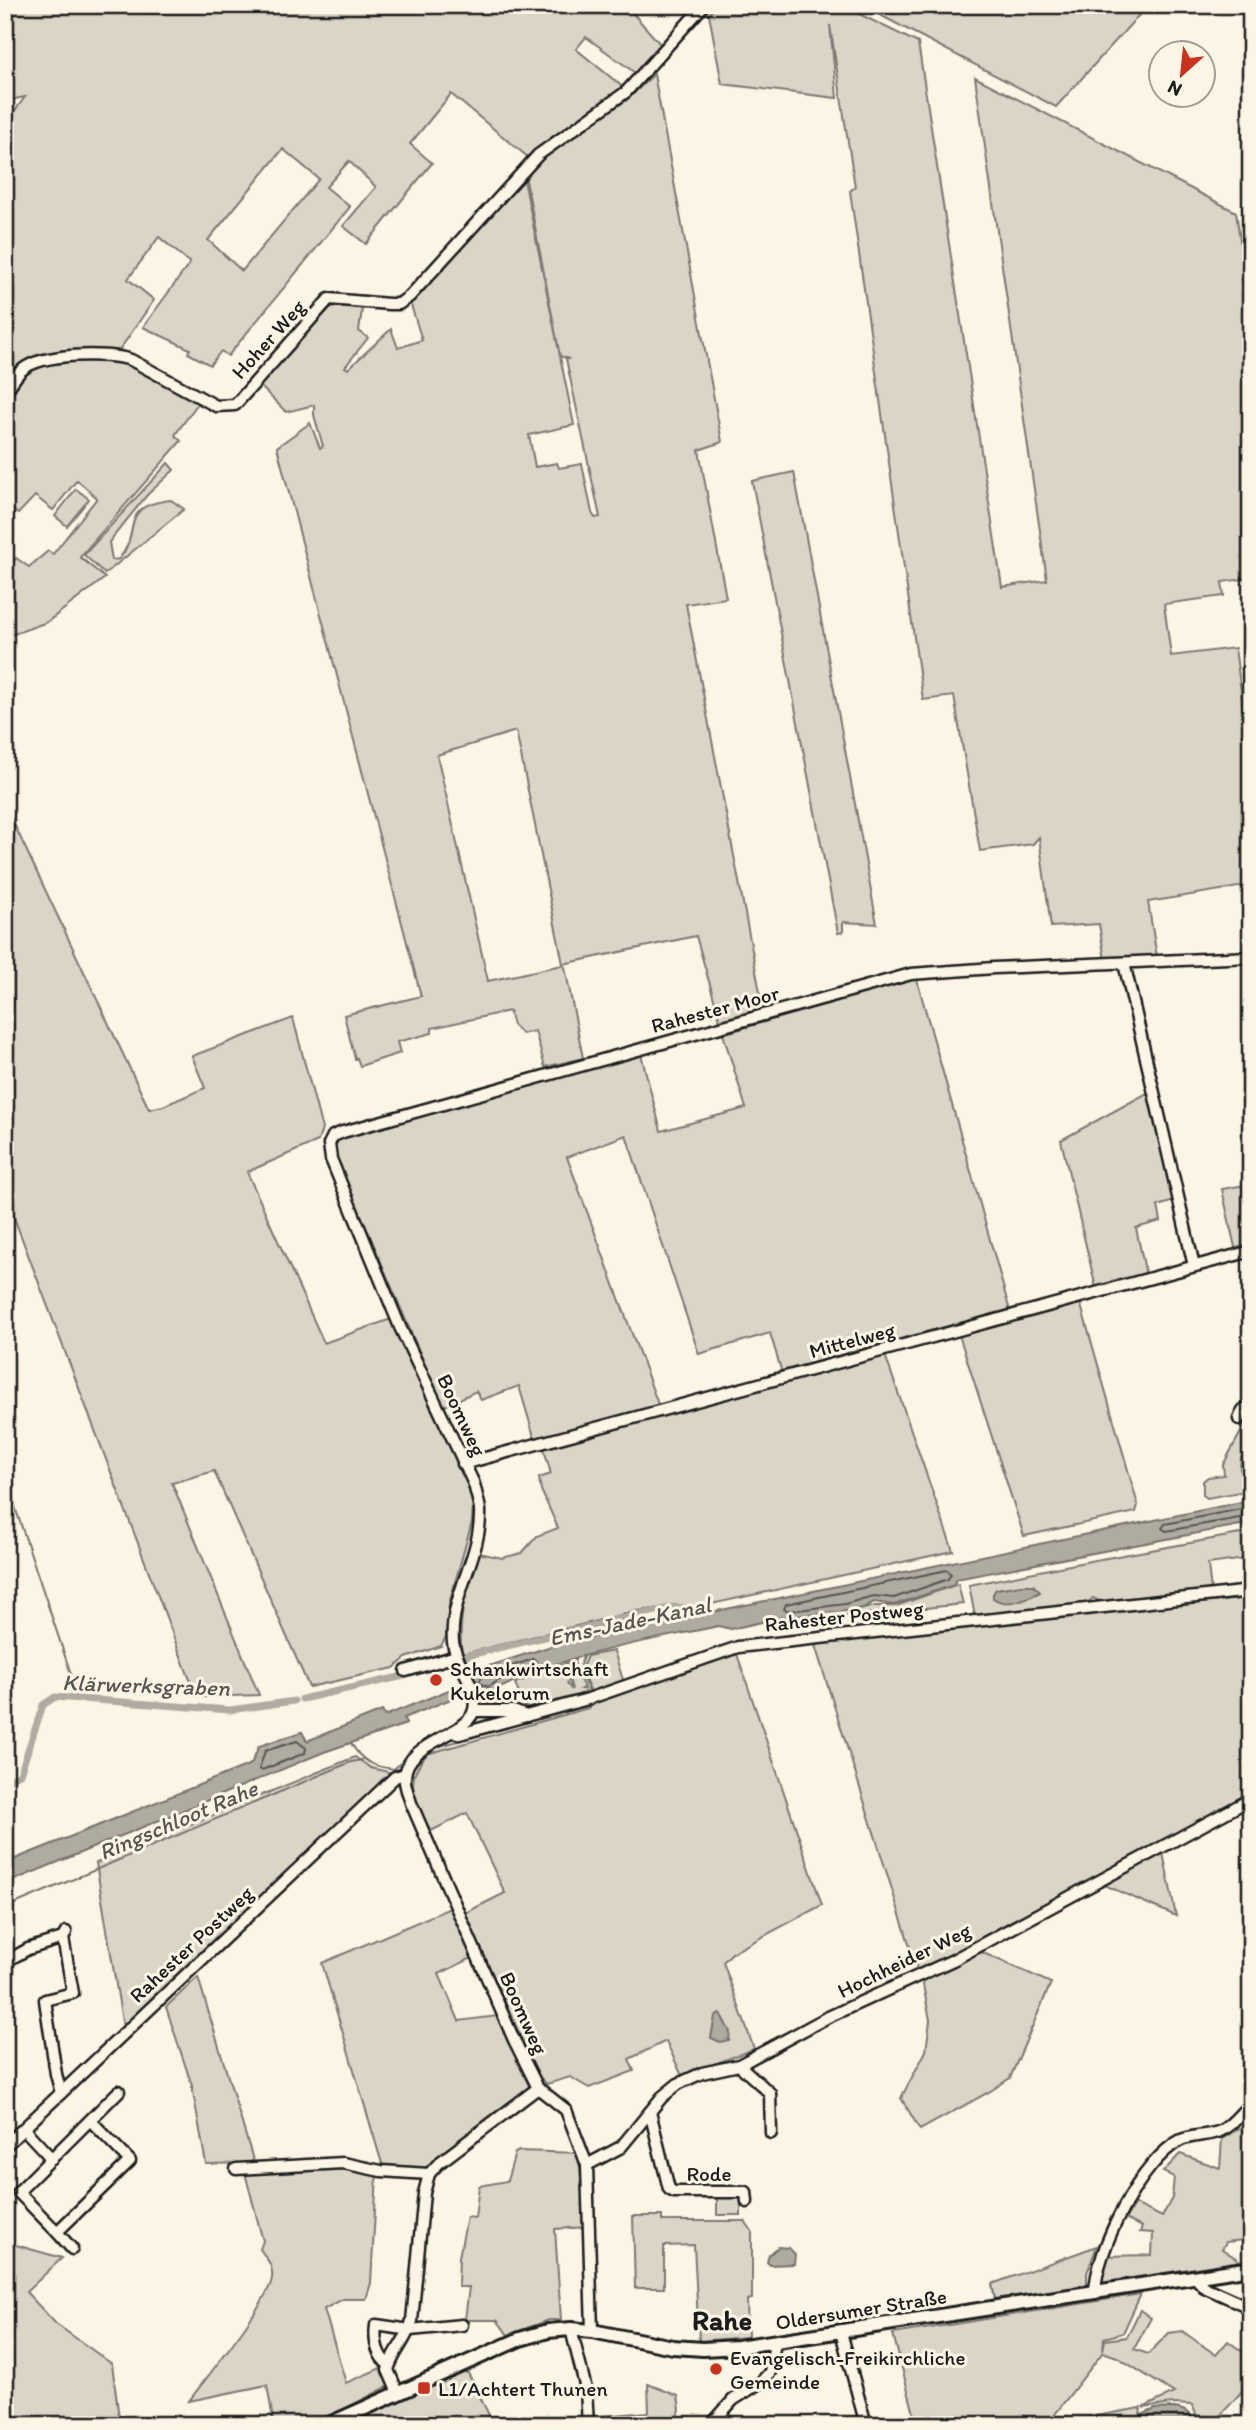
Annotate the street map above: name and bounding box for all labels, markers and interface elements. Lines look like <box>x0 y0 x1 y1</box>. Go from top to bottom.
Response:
north arrow <box>1148 38 1218 108</box>
text: N <box>1164 76 1185 102</box>
street label: Hoher Weg <box>226 294 310 384</box>
street label: Rahester Moor <box>648 980 782 1038</box>
street label: Mittelweg <box>806 1316 898 1363</box>
street label: Boomweg <box>432 1370 492 1460</box>
water label: Ems-Jade-Kanal <box>547 1590 715 1652</box>
street label: Rahester Postweg <box>763 1595 925 1637</box>
place label: Schankwirtschaft Kukelorum <box>450 1656 609 1705</box>
water label: Klärwerksgraben <box>62 1668 230 1702</box>
marker: Schankwirtschaft Kukelorum <box>428 1672 444 1688</box>
water label: Ringschloot Rahe <box>94 1774 263 1866</box>
street label: Rahester Postweg <box>124 1880 258 2008</box>
street label: Hochheider Weg <box>833 1917 975 2003</box>
street label: Boomweg <box>495 1968 553 2058</box>
street label: Rode <box>687 2161 731 2186</box>
street label: Oldersumer Straße <box>774 2283 948 2335</box>
district label: Rahe <box>692 2303 752 2337</box>
place label: Evangelisch-Freikirchliche Gemeinde <box>730 2345 965 2394</box>
marker: Evangelisch-Freikirchliche Gemeinde <box>708 2361 724 2377</box>
place label: L1/Achtert Thunen <box>438 2376 608 2401</box>
marker: L1/Achtert Thunen <box>416 2380 432 2396</box>

